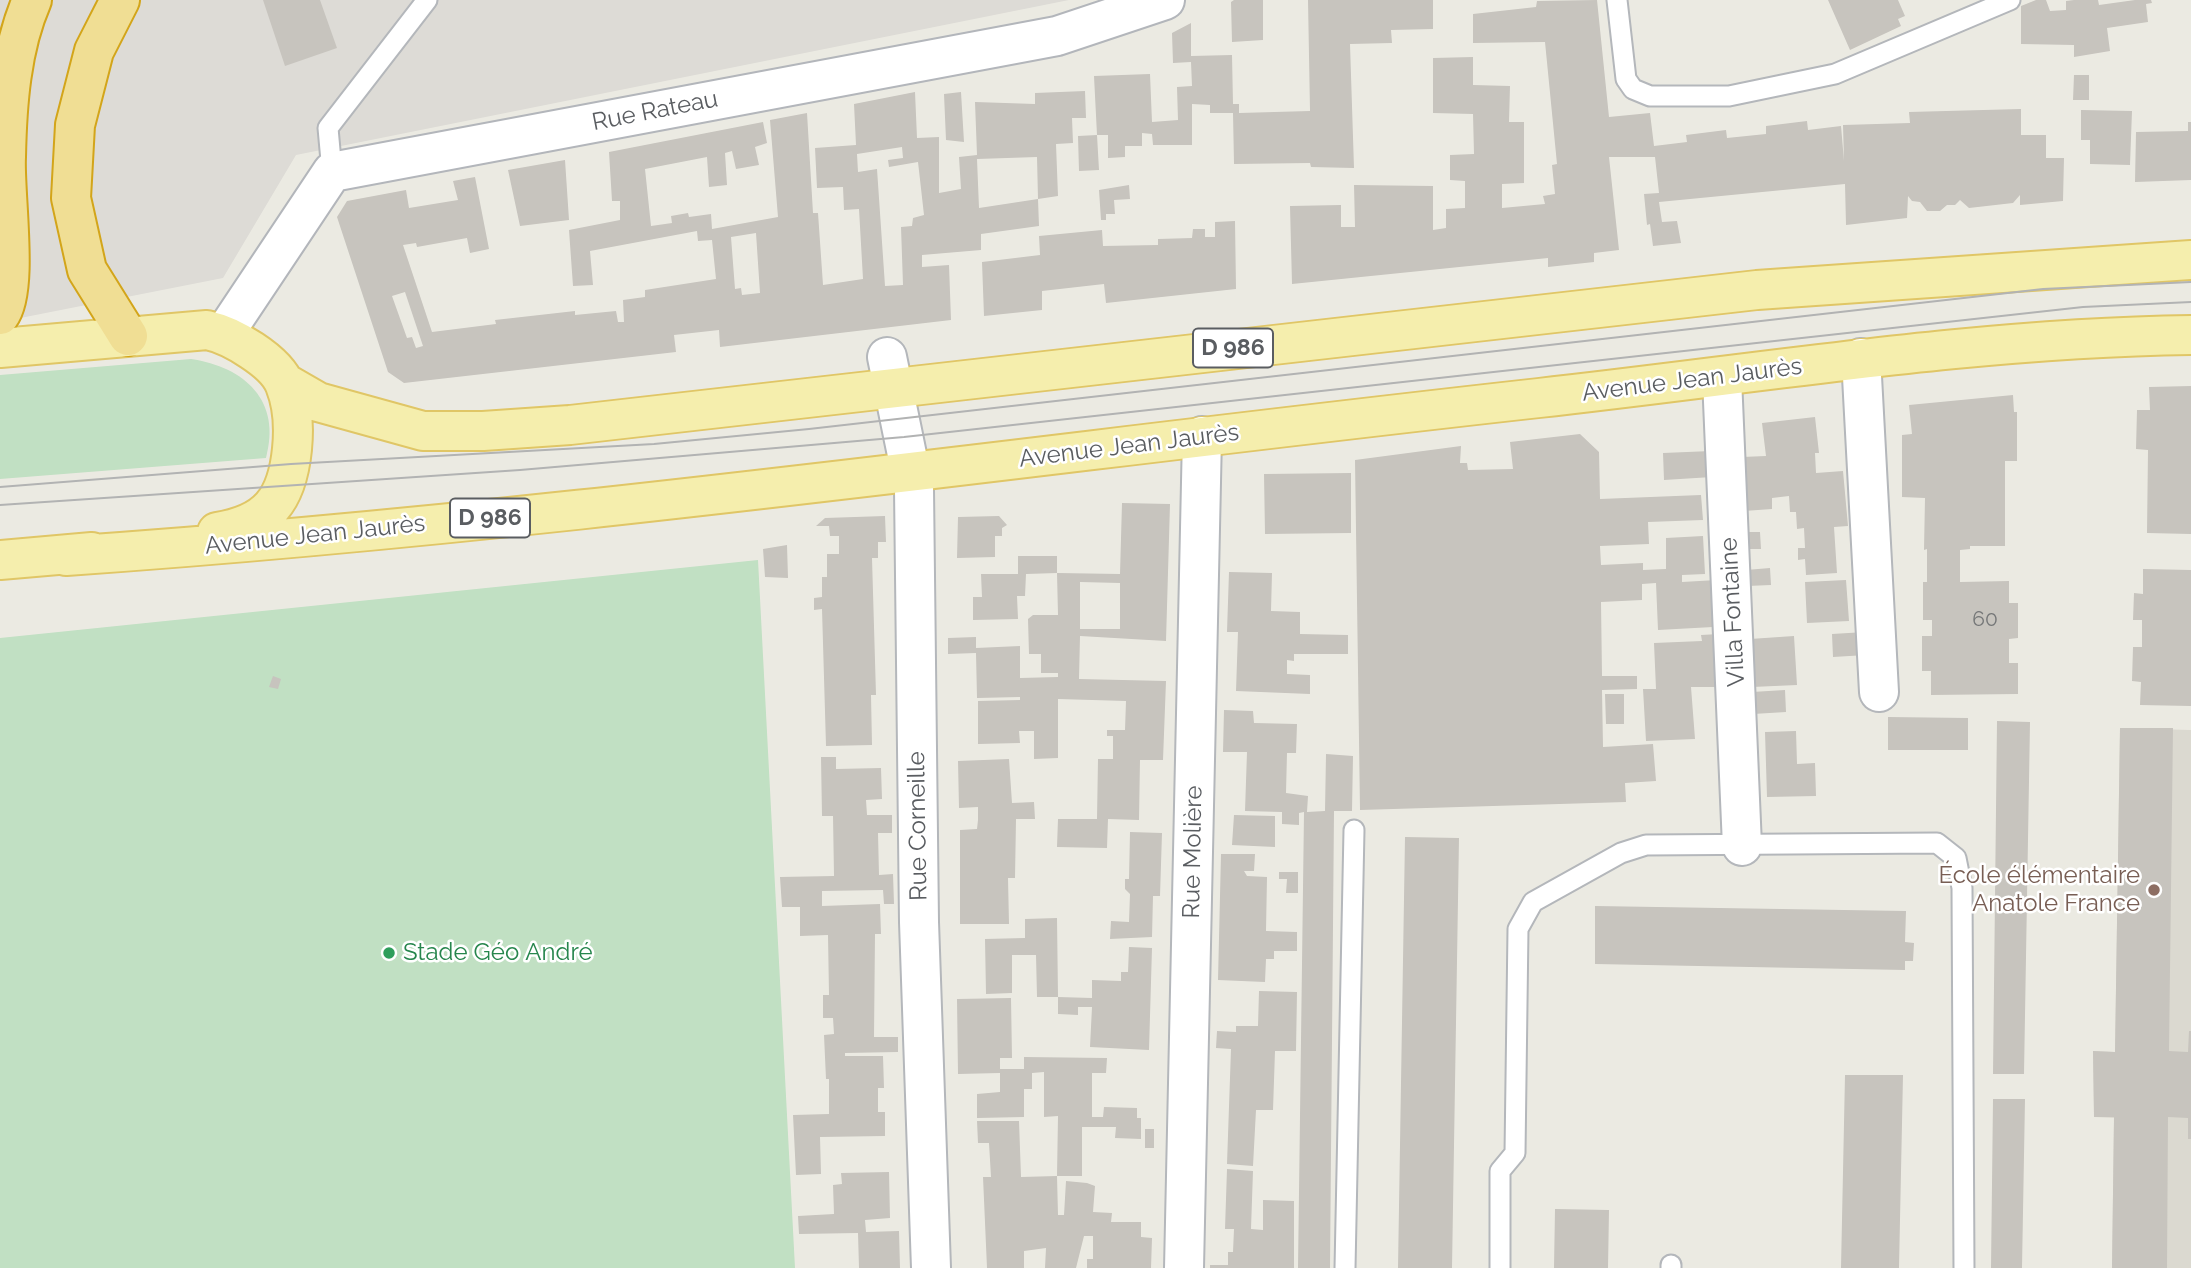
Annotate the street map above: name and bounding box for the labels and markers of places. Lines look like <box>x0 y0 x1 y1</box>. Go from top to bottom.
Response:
place label: École élémentaire Anatole France <box>1938 862 2140 918</box>
marker: École élémentaire Anatole France <box>2146 882 2162 898</box>
place label: Stade Géo André <box>403 939 593 967</box>
marker: Stade Géo André <box>381 945 397 961</box>

